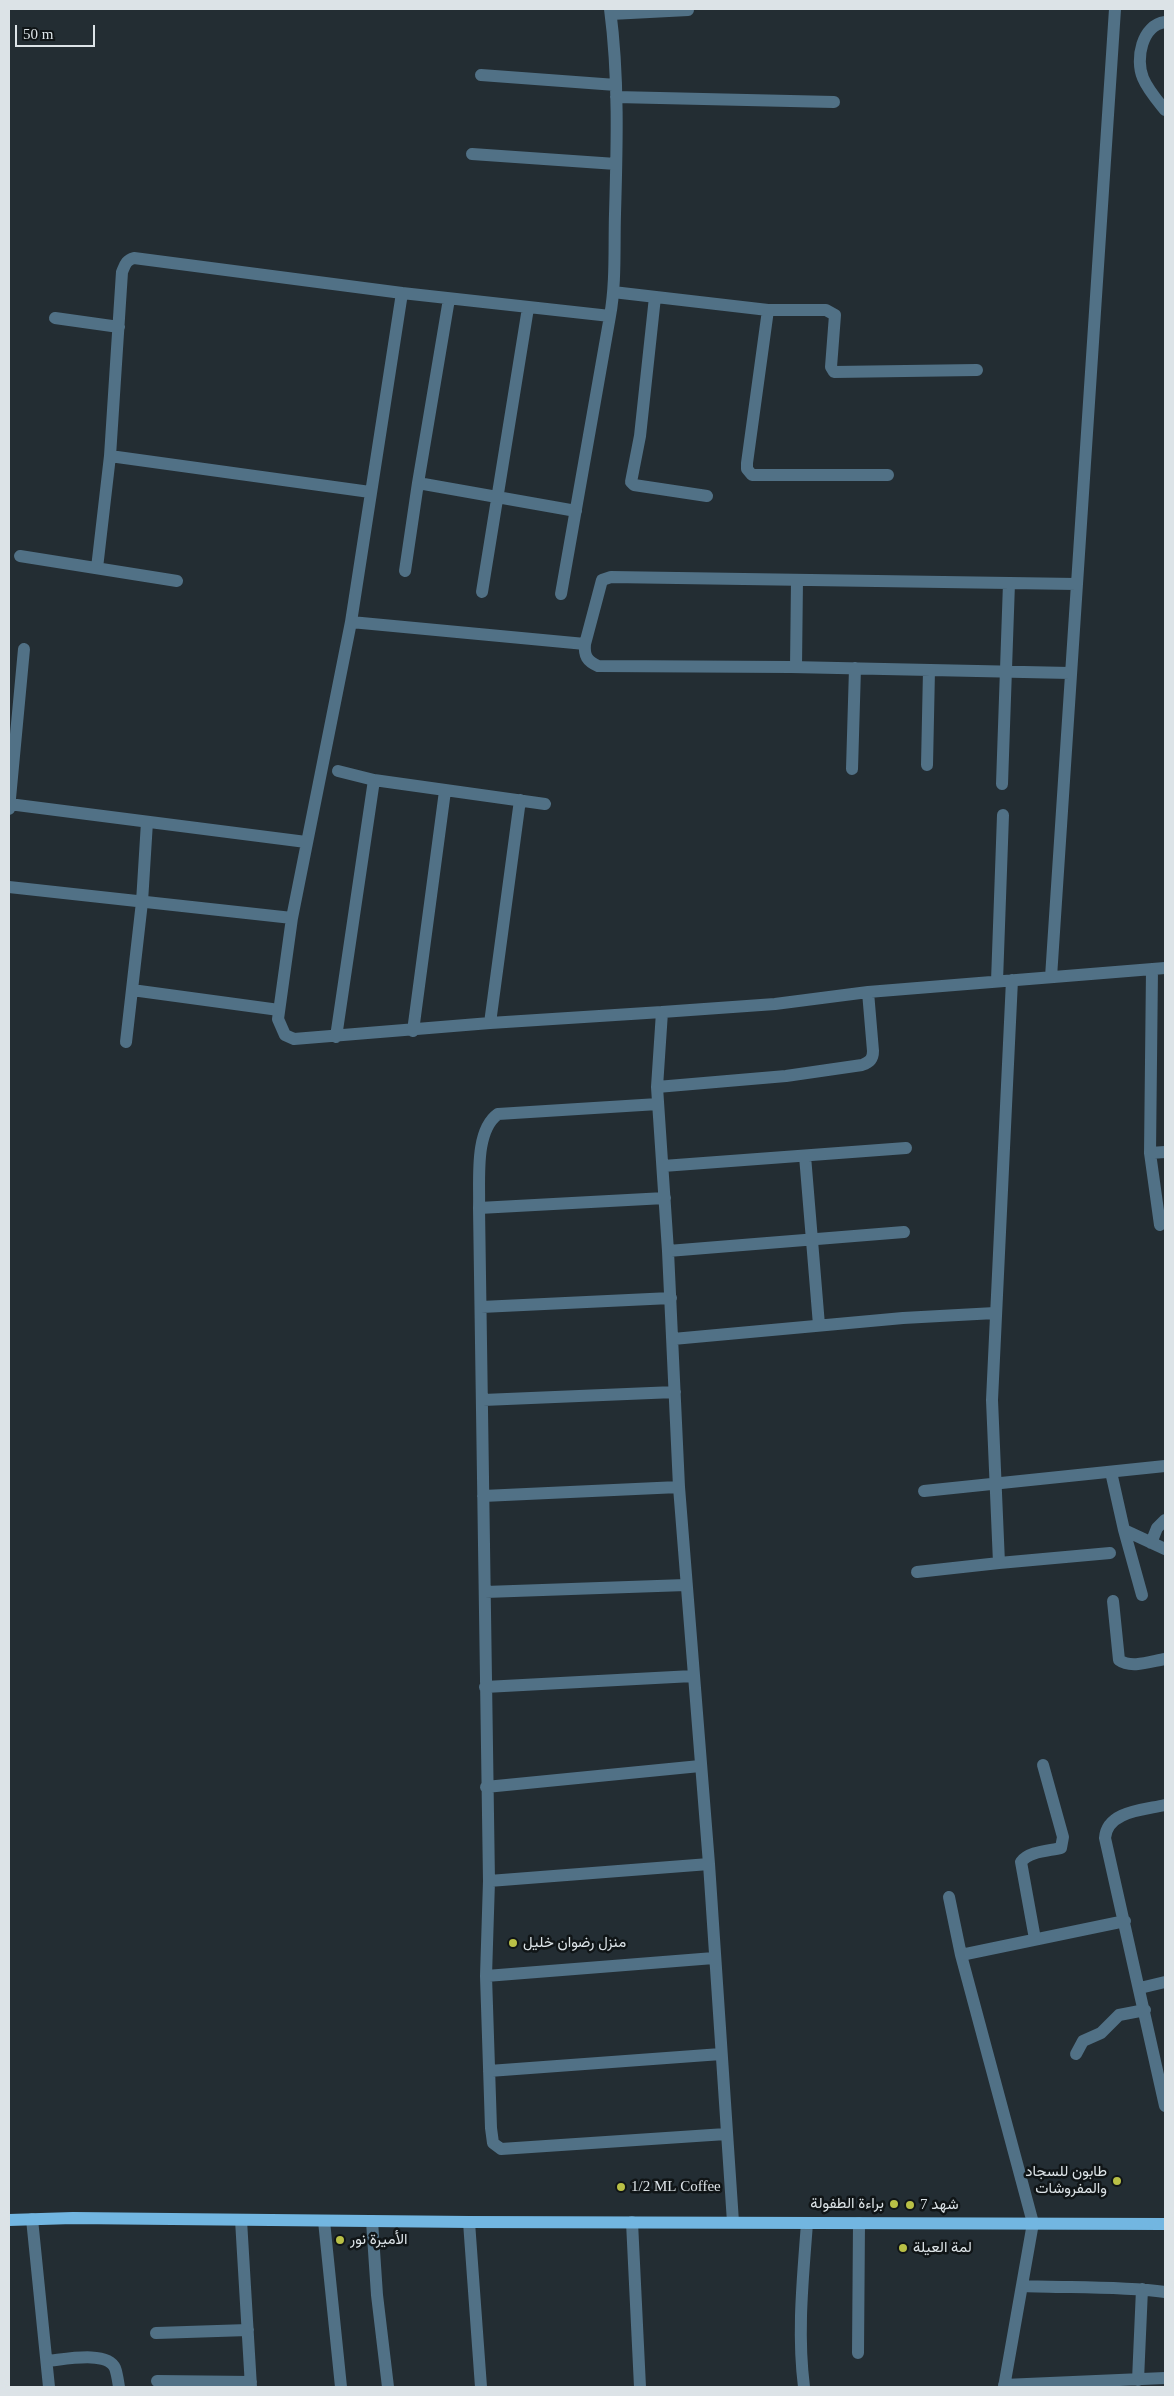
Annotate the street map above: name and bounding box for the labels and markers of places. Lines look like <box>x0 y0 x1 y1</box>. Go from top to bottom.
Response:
place label: منزل رضوان خليل <box>523 1934 626 1952</box>
marker: منزل رضوان خليل <box>507 1937 519 1949</box>
place label: طابون للسجاد والمفروشات <box>1025 2163 1107 2198</box>
marker: طابون للسجاد والمفروشات <box>1111 2175 1123 2187</box>
place label: 1/2 ML Coffee <box>631 2178 721 2196</box>
marker: 1/2 ML Coffee <box>615 2181 627 2193</box>
place label: براءة الطفولة <box>810 2195 884 2213</box>
place label: شهد 7 <box>920 2196 959 2214</box>
marker: براءة الطفولة <box>888 2198 900 2210</box>
marker: شهد 7 <box>904 2199 916 2211</box>
place label: الأميرة نور <box>350 2231 407 2249</box>
marker: الأميرة نور <box>334 2234 346 2246</box>
place label: لمة العيلة <box>913 2239 972 2257</box>
marker: لمة العيلة <box>897 2242 909 2254</box>

